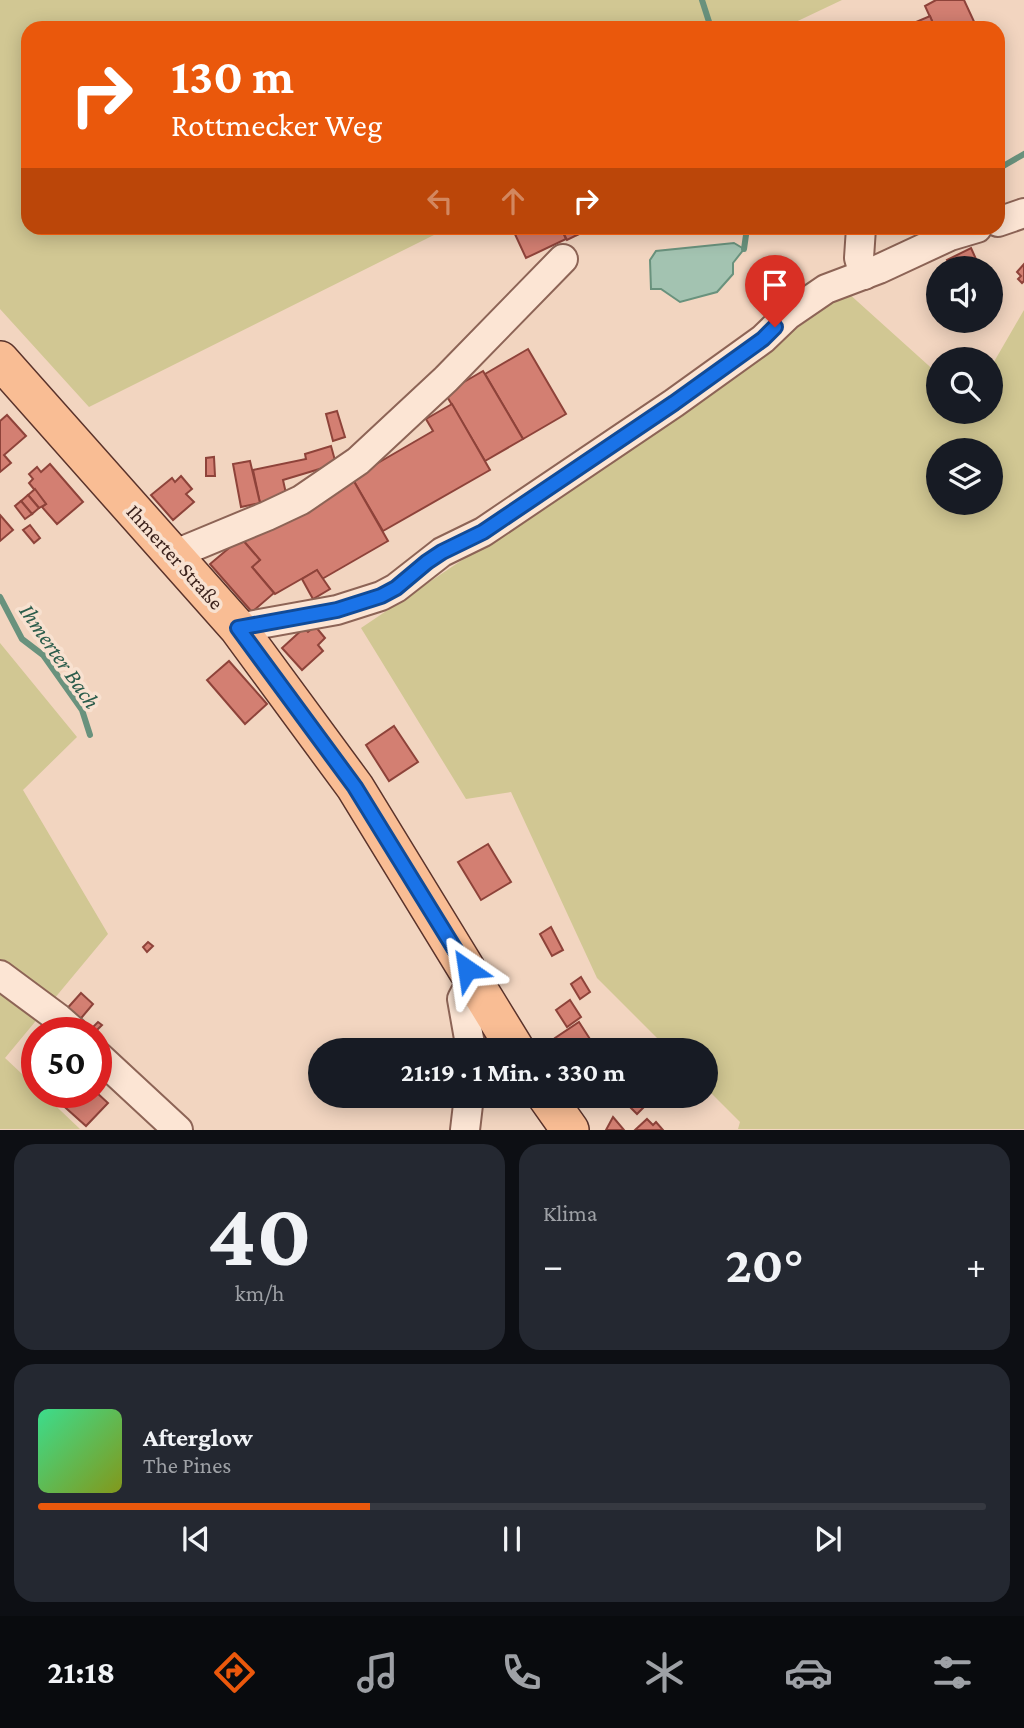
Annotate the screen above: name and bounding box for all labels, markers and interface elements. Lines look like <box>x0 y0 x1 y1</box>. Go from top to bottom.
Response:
icon: right <box>56 49 147 140</box>
text: 130 m <box>171 49 294 104</box>
text: Rottmecker Weg <box>171 107 382 143</box>
icon: left <box>421 182 459 220</box>
icon: ahead <box>494 182 532 220</box>
icon: right <box>567 182 605 220</box>
pin <box>745 255 805 327</box>
map controls <box>926 256 1003 515</box>
button: sound <box>926 256 1003 333</box>
icon: arrive <box>756 266 794 304</box>
button: search <box>926 347 1003 424</box>
button: layers <box>926 438 1003 515</box>
street label: Ihmerter Straße <box>122 500 228 614</box>
water label: Ihmerter Bach <box>14 599 106 713</box>
position arrow <box>430 932 504 1006</box>
speed limit sign: 50 <box>21 1017 112 1108</box>
text: 21:19 · 1 Min. · 330 m <box>401 1058 625 1087</box>
text: 40 <box>207 1183 312 1285</box>
text: Klima <box>543 1200 597 1226</box>
text: 20° <box>725 1235 804 1293</box>
text: − <box>543 1244 563 1286</box>
text: + <box>966 1244 986 1286</box>
text: km/h <box>235 1280 284 1306</box>
text: Afterglow <box>143 1423 253 1452</box>
text: The Pines <box>143 1452 231 1478</box>
icon: previous <box>177 1520 215 1558</box>
icon: pause <box>493 1520 531 1558</box>
icon: next <box>809 1520 847 1558</box>
icon: directions <box>210 1648 259 1697</box>
icon: music <box>353 1648 402 1697</box>
icon: phone <box>497 1648 546 1697</box>
icon: climate <box>640 1648 689 1697</box>
icon: car <box>784 1648 833 1697</box>
icon: filters <box>928 1648 977 1697</box>
text: 21:18 <box>47 1654 115 1690</box>

